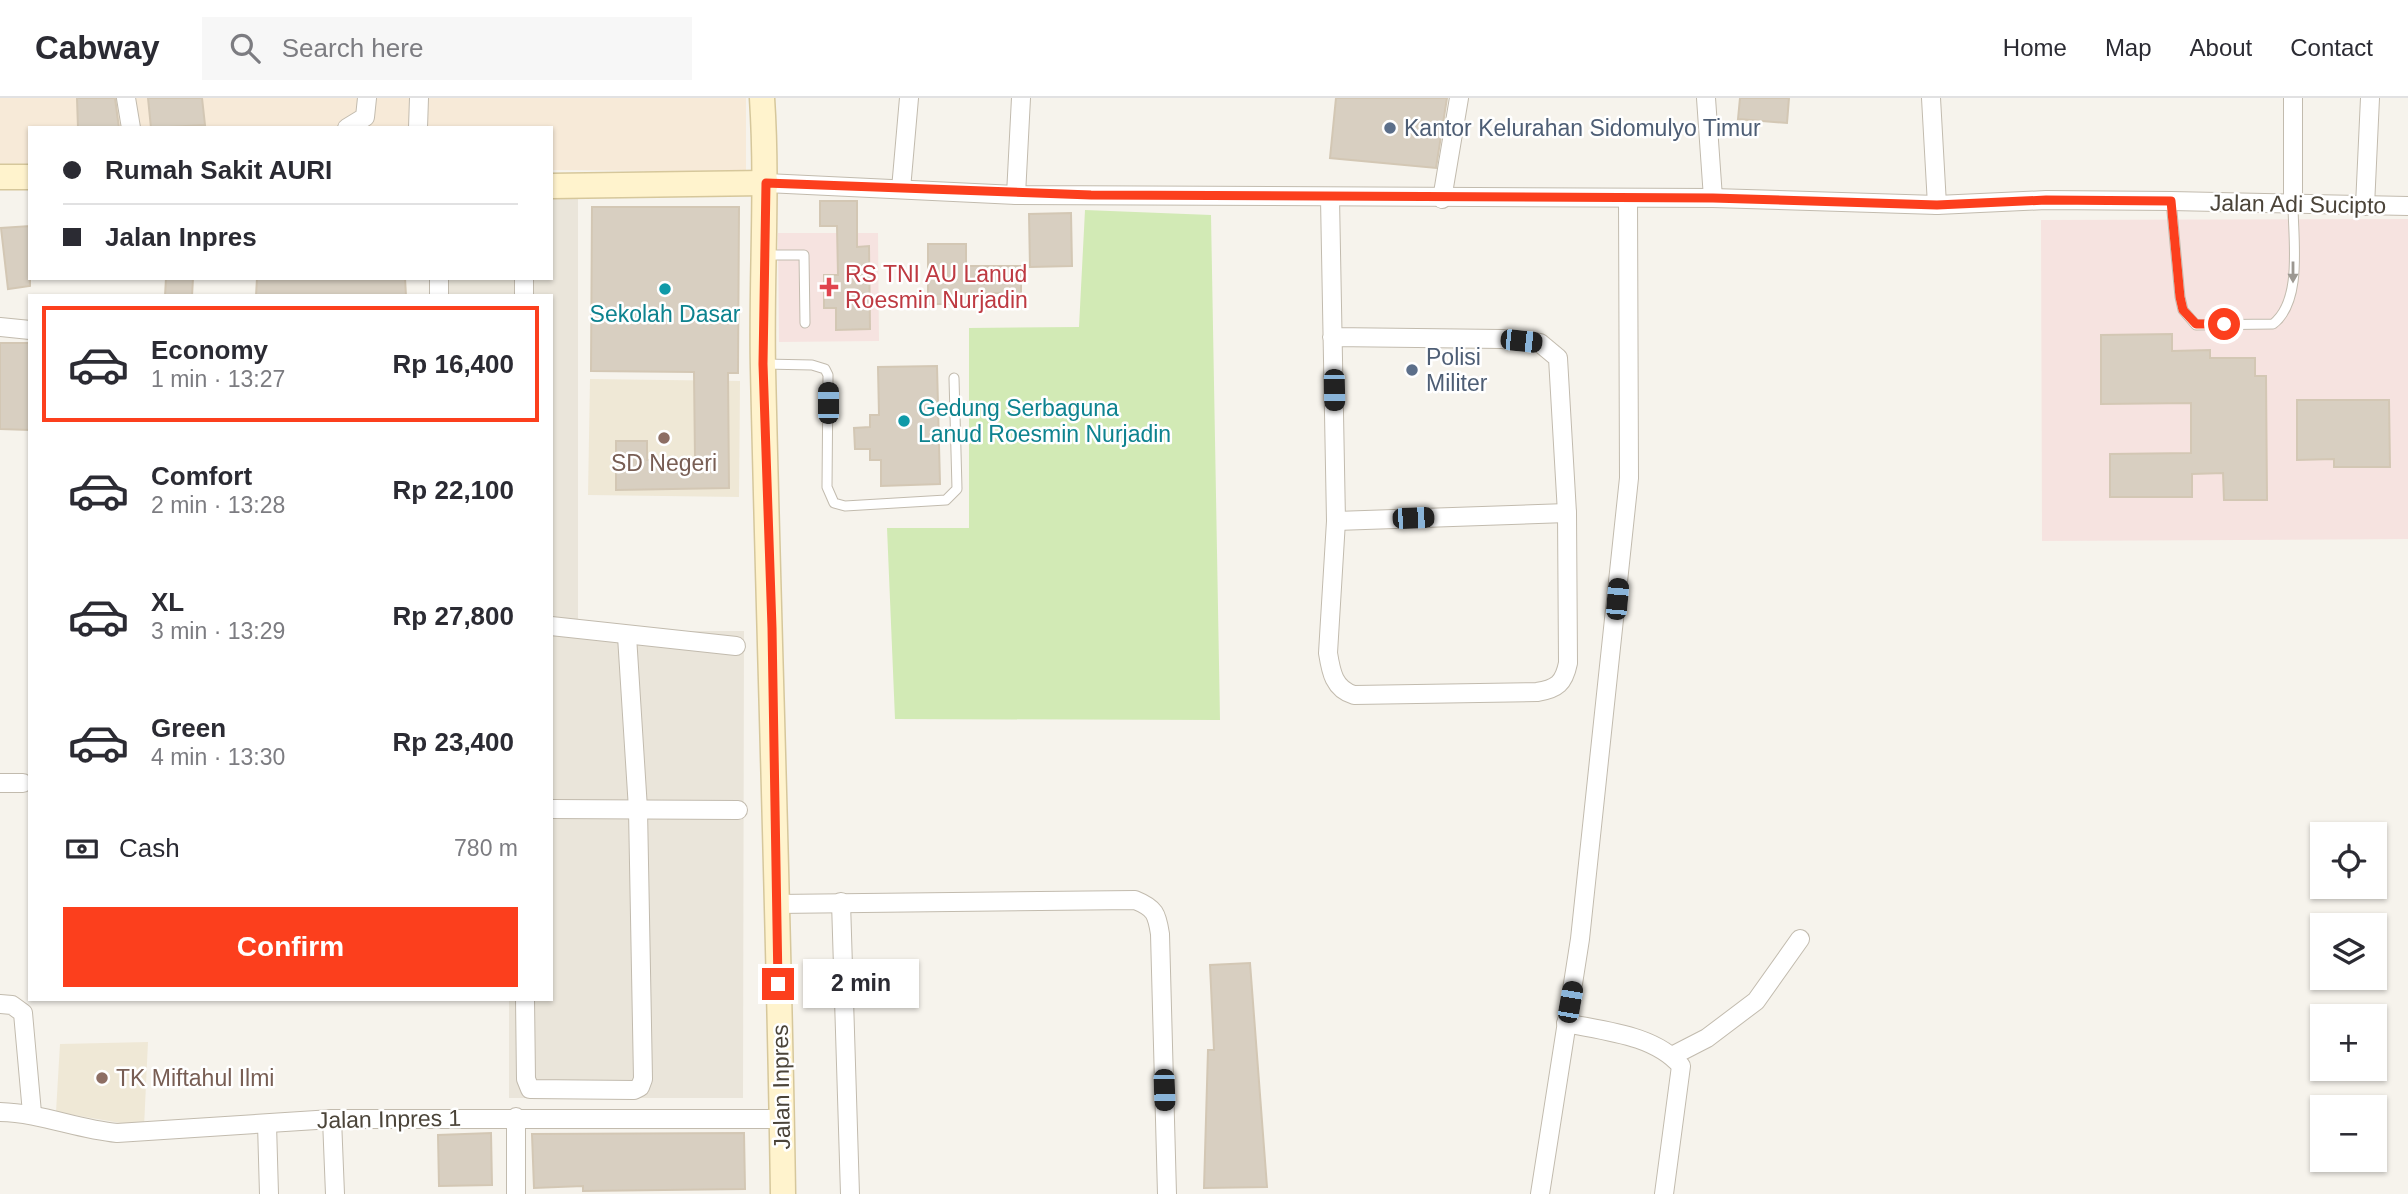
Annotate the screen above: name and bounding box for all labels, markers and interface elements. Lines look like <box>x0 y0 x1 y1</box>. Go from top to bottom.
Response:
search box <box>202 17 692 80</box>
text: Cabway <box>35 29 160 66</box>
icon: search <box>226 29 264 67</box>
text: Search here <box>282 33 423 63</box>
text: Home <box>2003 34 2067 61</box>
text: Map <box>2105 34 2152 61</box>
text: About <box>2190 34 2252 61</box>
text: Contact <box>2290 34 2373 61</box>
place label: Kantor Kelurahan Sidomulyo Timur <box>1404 115 1761 141</box>
marker: Kantor Kelurahan Sidomulyo Timur <box>1382 120 1398 136</box>
text: Rumah Sakit AURI <box>105 155 332 185</box>
street label: Jalan Adi Sucipto <box>2210 189 2386 219</box>
text: Jalan Inpres <box>105 222 257 252</box>
place label: RS TNI AU Lanud Roesmin Nurjadin <box>845 261 1028 313</box>
one-way arrow <box>2287 261 2299 283</box>
marker: RS TNI AU Lanud Roesmin Nurjadin <box>819 277 839 297</box>
marker: Sekolah Dasar <box>657 281 673 297</box>
place label: Sekolah Dasar <box>590 301 741 327</box>
route start <box>2208 308 2240 340</box>
car <box>1500 328 1543 354</box>
icon: car <box>67 333 130 396</box>
text: Economy <box>151 335 268 365</box>
place label: Polisi Militer <box>1426 344 1488 396</box>
text: Rp 16,400 <box>393 349 514 379</box>
marker: Polisi Militer <box>1404 362 1420 378</box>
text: 1 min · 13:27 <box>151 366 285 392</box>
car <box>1324 369 1345 411</box>
car <box>818 382 839 424</box>
place label: Gedung Serbaguna Lanud Roesmin Nurjadin <box>918 395 1171 447</box>
marker: Gedung Serbaguna Lanud Roesmin Nurjadin <box>896 413 912 429</box>
marker: SD Negeri <box>656 430 672 446</box>
place label: SD Negeri <box>611 450 717 476</box>
icon: car <box>67 459 130 522</box>
text: Comfort <box>151 461 252 491</box>
text: Rp 22,100 <box>393 475 514 505</box>
text: 2 min · 13:28 <box>151 492 285 518</box>
car <box>1392 507 1435 529</box>
car <box>1605 577 1630 621</box>
icon: car <box>67 585 130 648</box>
text: XL <box>151 587 184 617</box>
text: Rp 27,800 <box>393 601 514 631</box>
text: 3 min · 13:29 <box>151 618 285 644</box>
icon: car <box>67 711 130 774</box>
text: Green <box>151 713 226 743</box>
text: Rp 23,400 <box>393 727 514 757</box>
text: 4 min · 13:30 <box>151 744 285 770</box>
map controls <box>2310 822 2387 1172</box>
button: locate <box>2310 822 2387 899</box>
icon: cash <box>63 830 101 868</box>
text: Cash <box>119 833 180 863</box>
text: 780 m <box>454 835 518 861</box>
button: Confirm <box>63 907 518 987</box>
button: layers <box>2310 913 2387 990</box>
callout: 2 min <box>802 960 918 1008</box>
route end <box>762 968 794 1000</box>
text: 2 min <box>831 970 891 996</box>
car <box>1557 979 1584 1025</box>
button: + <box>2310 1004 2387 1081</box>
street label: Jalan Inpres <box>767 1024 795 1150</box>
place label: TK Miftahul Ilmi <box>116 1065 274 1091</box>
car <box>1153 1069 1176 1111</box>
marker: TK Miftahul Ilmi <box>94 1070 110 1086</box>
button: − <box>2310 1095 2387 1172</box>
street label: Jalan Inpres 1 <box>317 1105 461 1133</box>

